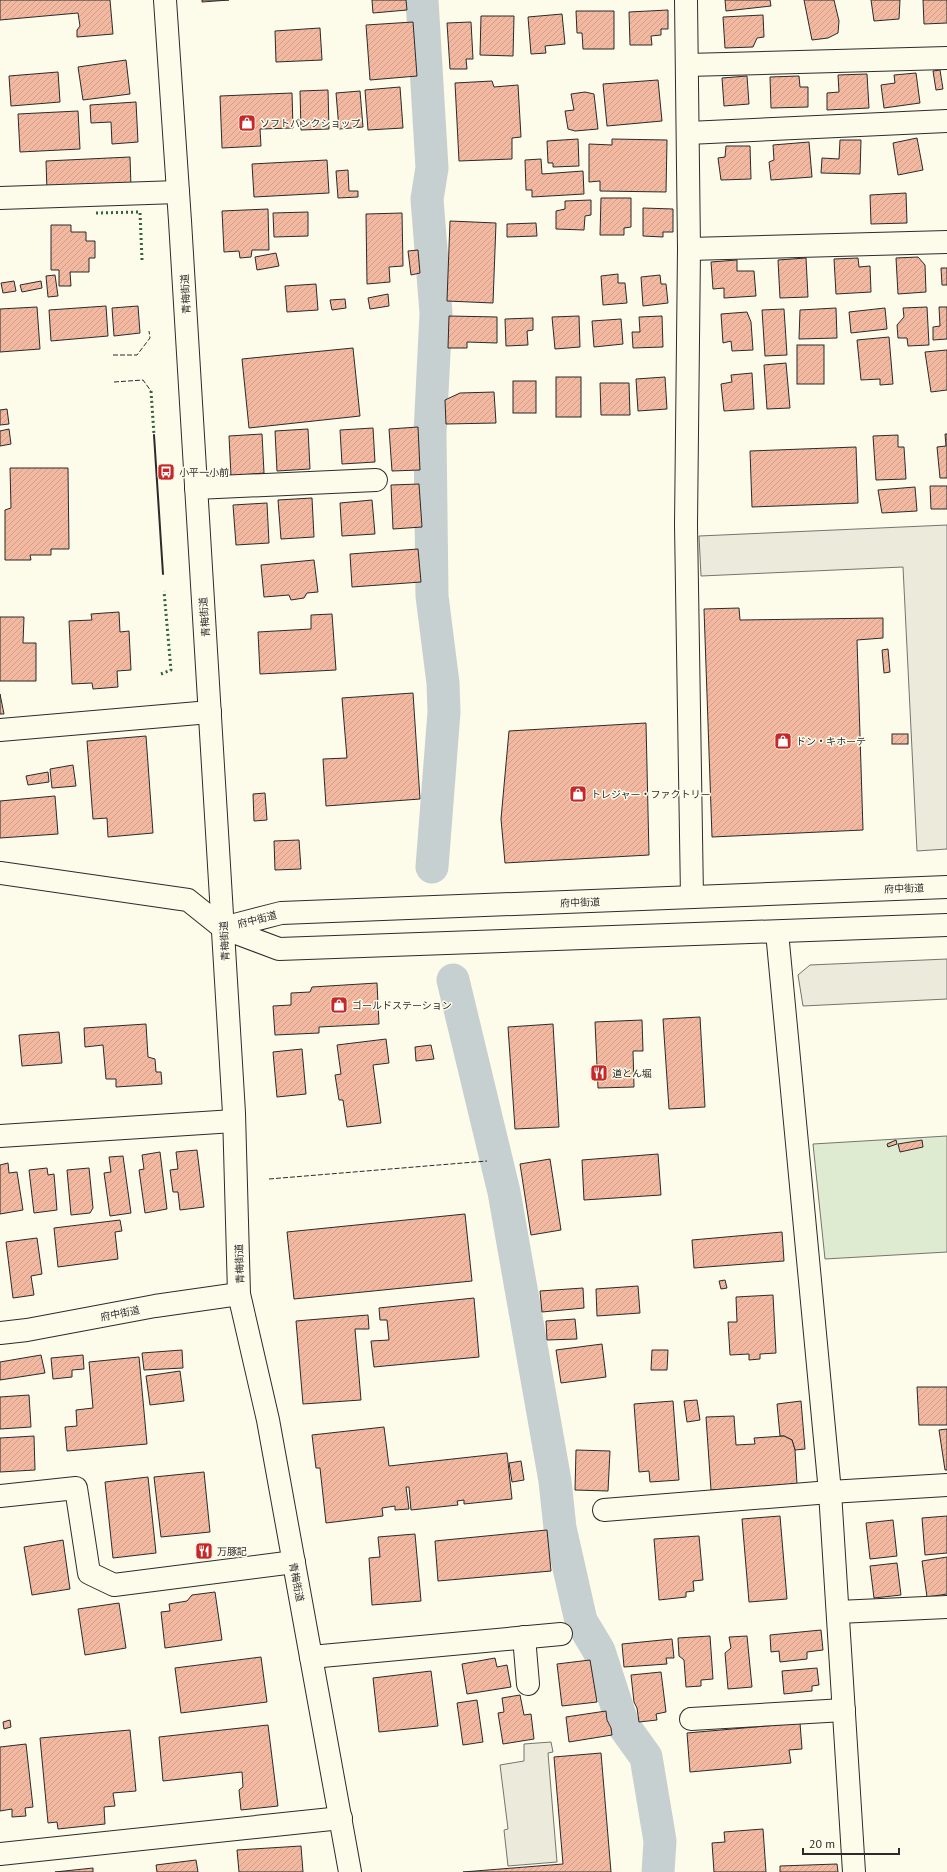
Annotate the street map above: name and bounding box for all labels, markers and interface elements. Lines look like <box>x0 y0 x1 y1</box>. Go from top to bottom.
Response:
shop icon: ソフトバンクショップ <box>237 113 257 133</box>
place label: ソフトバンクショップ <box>260 117 361 130</box>
street label: 青梅街道 <box>178 274 193 314</box>
bus stop icon: 小平一小前 <box>156 462 176 482</box>
place label: 小平一小前 <box>179 466 229 479</box>
street label: 青梅街道 <box>197 597 212 637</box>
shop icon: ドン・キホーテ <box>773 731 793 751</box>
place label: ドン・キホーテ <box>796 735 866 748</box>
shop icon: トレジャー・ファクトリー <box>568 784 588 804</box>
place label: トレジャー・ファクトリー <box>591 788 711 801</box>
street label: 府中街道 <box>884 881 924 896</box>
street label: 府中街道 <box>560 895 600 910</box>
street label: 府中街道 <box>236 908 278 931</box>
street label: 青梅街道 <box>217 921 232 961</box>
shop icon: ゴールドステーション <box>329 995 349 1015</box>
place label: ゴールドステーション <box>352 999 452 1012</box>
restaurant icon: 道とん堀 <box>589 1063 609 1083</box>
place label: 道とん堀 <box>612 1067 652 1080</box>
street label: 青梅街道 <box>232 1244 247 1284</box>
street label: 府中街道 <box>99 1303 141 1324</box>
restaurant icon: 万豚記 <box>194 1541 214 1561</box>
place label: 万豚記 <box>217 1545 247 1558</box>
street label: 青梅街道 <box>286 1561 307 1603</box>
scale bar <box>803 1830 899 1856</box>
text: 20 m <box>809 1836 835 1851</box>

